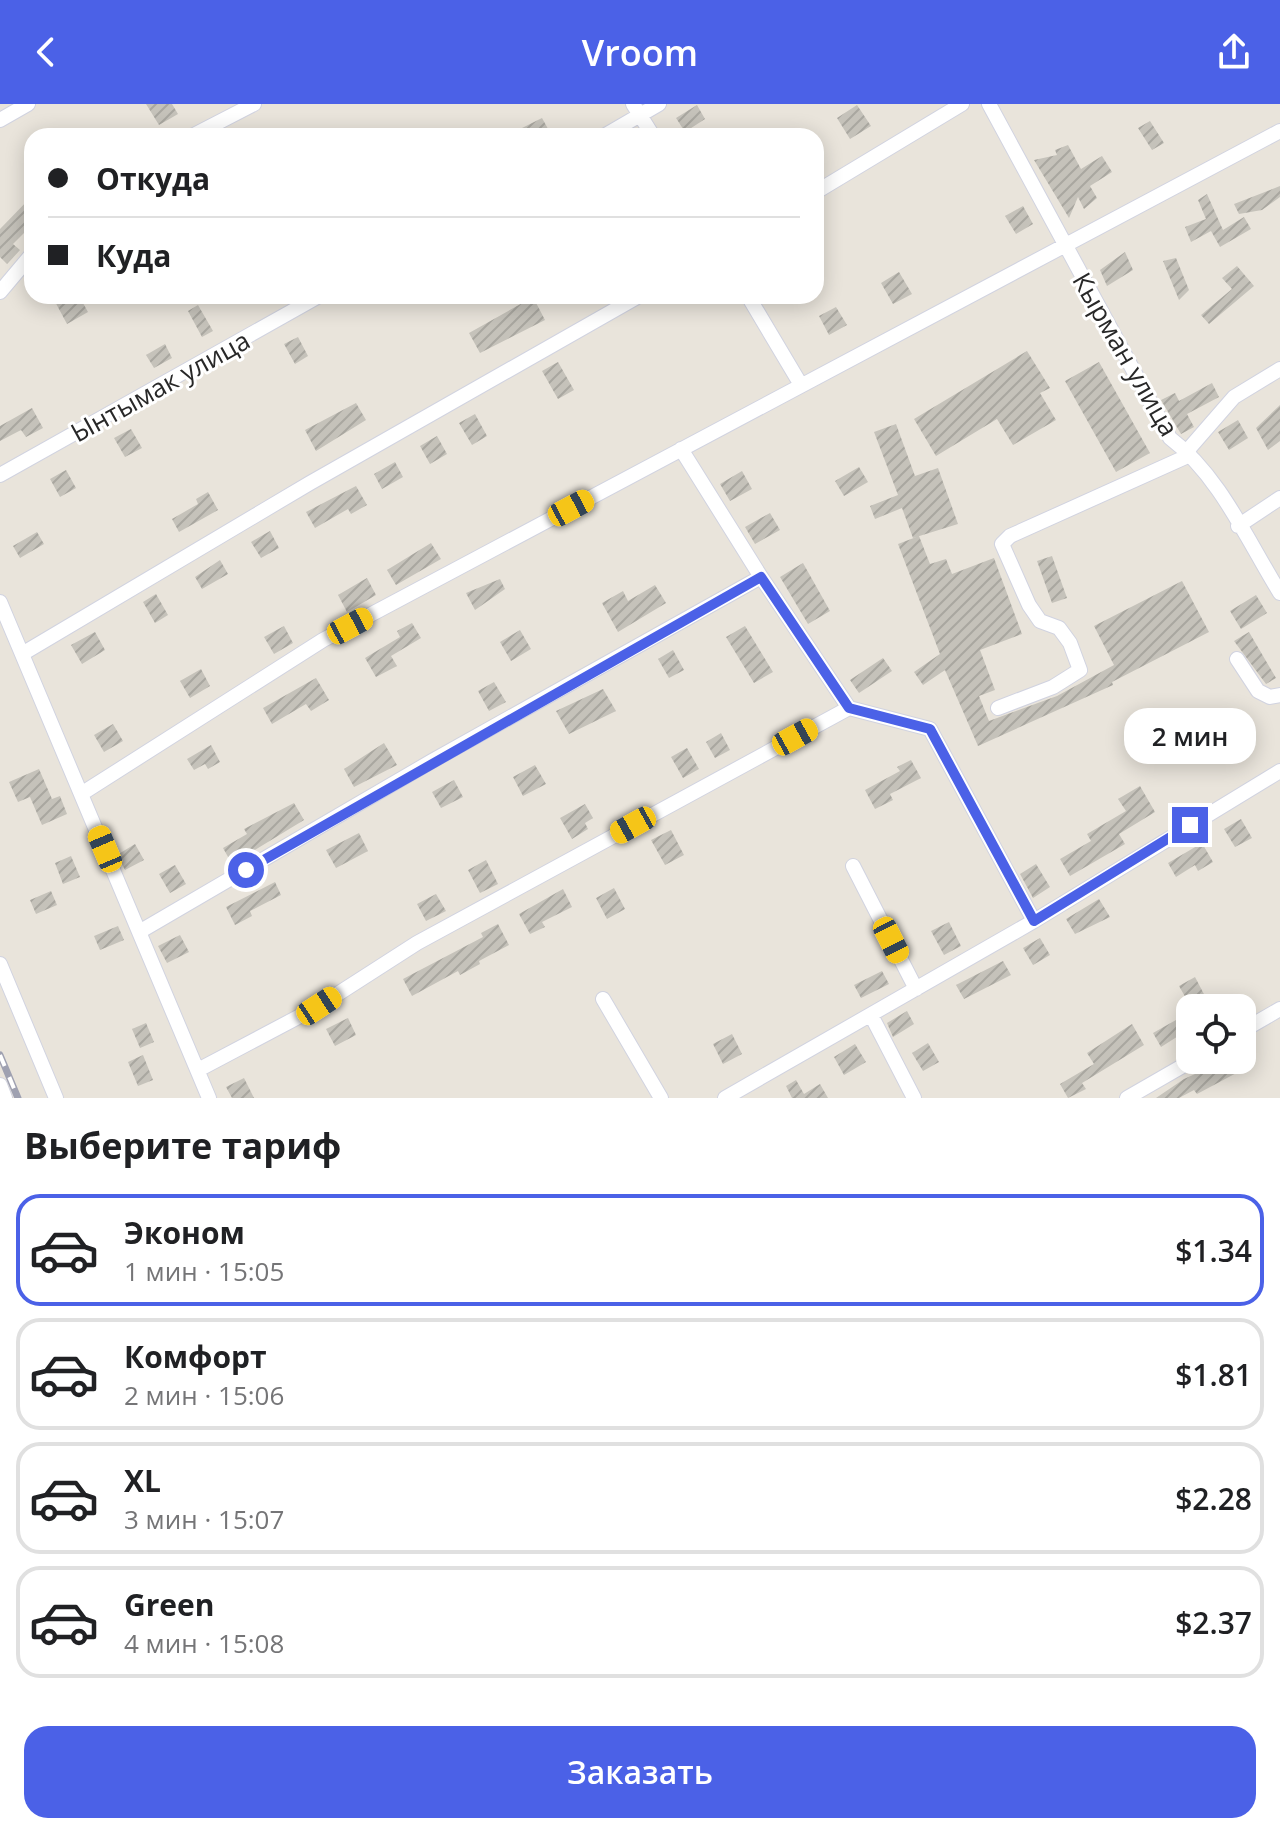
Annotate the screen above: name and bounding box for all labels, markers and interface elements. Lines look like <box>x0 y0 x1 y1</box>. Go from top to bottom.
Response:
text: Vroom <box>582 28 698 77</box>
icon: back <box>24 30 68 74</box>
icon: share <box>1212 30 1256 74</box>
text: Откуда <box>96 158 210 199</box>
text: Куда <box>96 235 171 276</box>
street label: Кырман улица <box>1065 265 1187 443</box>
street label: Ынтымак улица <box>64 322 256 450</box>
car <box>544 486 598 530</box>
car <box>323 604 377 648</box>
callout: 2 мин <box>1124 709 1256 765</box>
car <box>768 715 822 759</box>
text: 2 мин <box>1152 718 1228 754</box>
car <box>606 803 660 847</box>
route end <box>1172 807 1208 843</box>
car <box>85 822 125 876</box>
route start <box>228 852 264 888</box>
car <box>869 913 913 967</box>
car <box>292 983 346 1029</box>
map controls <box>1176 994 1256 1074</box>
button: locate <box>1176 994 1256 1074</box>
text: Выберите тариф <box>24 1121 341 1170</box>
text: Эконом <box>124 1212 245 1253</box>
icon: car <box>28 1214 100 1286</box>
text: $1.34 <box>1175 1230 1252 1271</box>
text: 1 мин · 15:05 <box>124 1253 284 1289</box>
text: Комфорт <box>124 1336 267 1377</box>
icon: car <box>28 1338 100 1410</box>
text: $1.81 <box>1175 1354 1252 1395</box>
text: 2 мин · 15:06 <box>124 1377 284 1413</box>
text: XL <box>124 1460 161 1501</box>
icon: car <box>28 1462 100 1534</box>
text: $2.28 <box>1175 1478 1252 1519</box>
text: 3 мин · 15:07 <box>124 1501 284 1537</box>
text: Green <box>124 1584 215 1625</box>
icon: car <box>28 1586 100 1658</box>
text: $2.37 <box>1175 1602 1252 1643</box>
text: 4 мин · 15:08 <box>124 1625 284 1661</box>
button: Заказать <box>24 1726 1256 1818</box>

